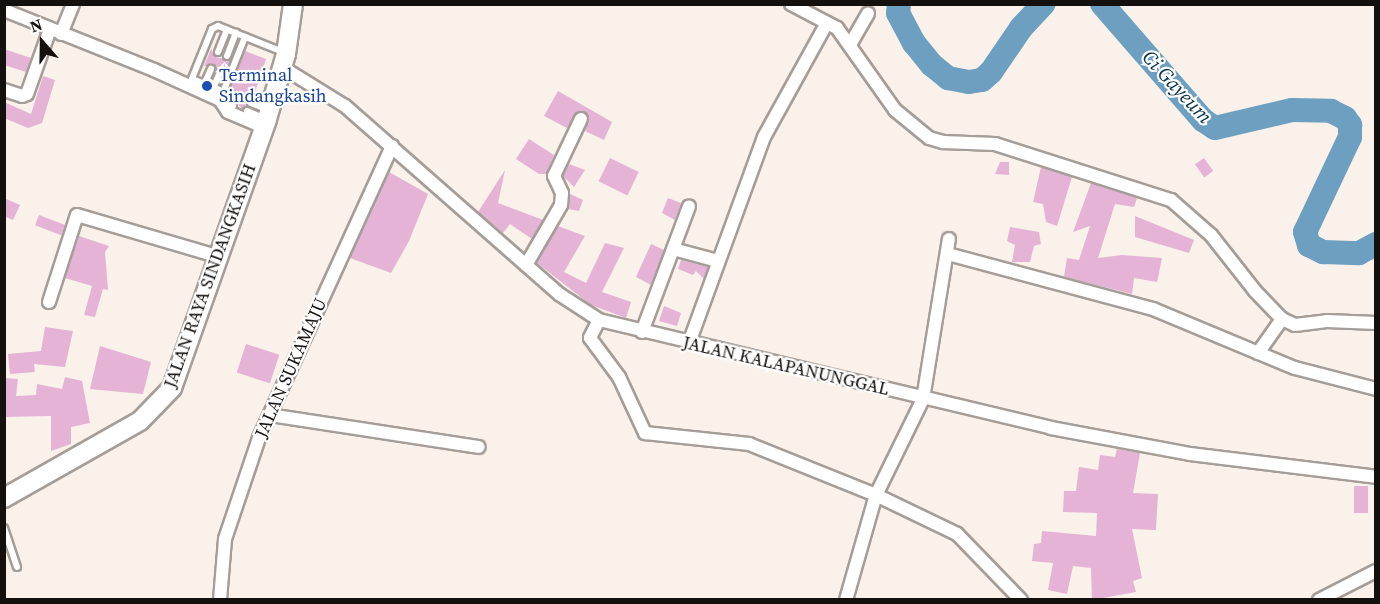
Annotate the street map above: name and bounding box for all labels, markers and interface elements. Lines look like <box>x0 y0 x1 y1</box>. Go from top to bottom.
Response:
north arrow <box>12 12 72 72</box>
text: N <box>27 13 45 37</box>
water label: Ci Gayeum <box>1137 45 1217 129</box>
place label: Terminal Sindangkasih <box>219 65 327 107</box>
marker: Terminal Sindangkasih <box>200 79 214 93</box>
street label: JALAN RAYA SINDANGKASIH <box>159 161 261 391</box>
street label: JALAN SUKAMAJU <box>250 295 332 441</box>
street label: JALAN KALAPANUNGGAL <box>681 332 891 400</box>

